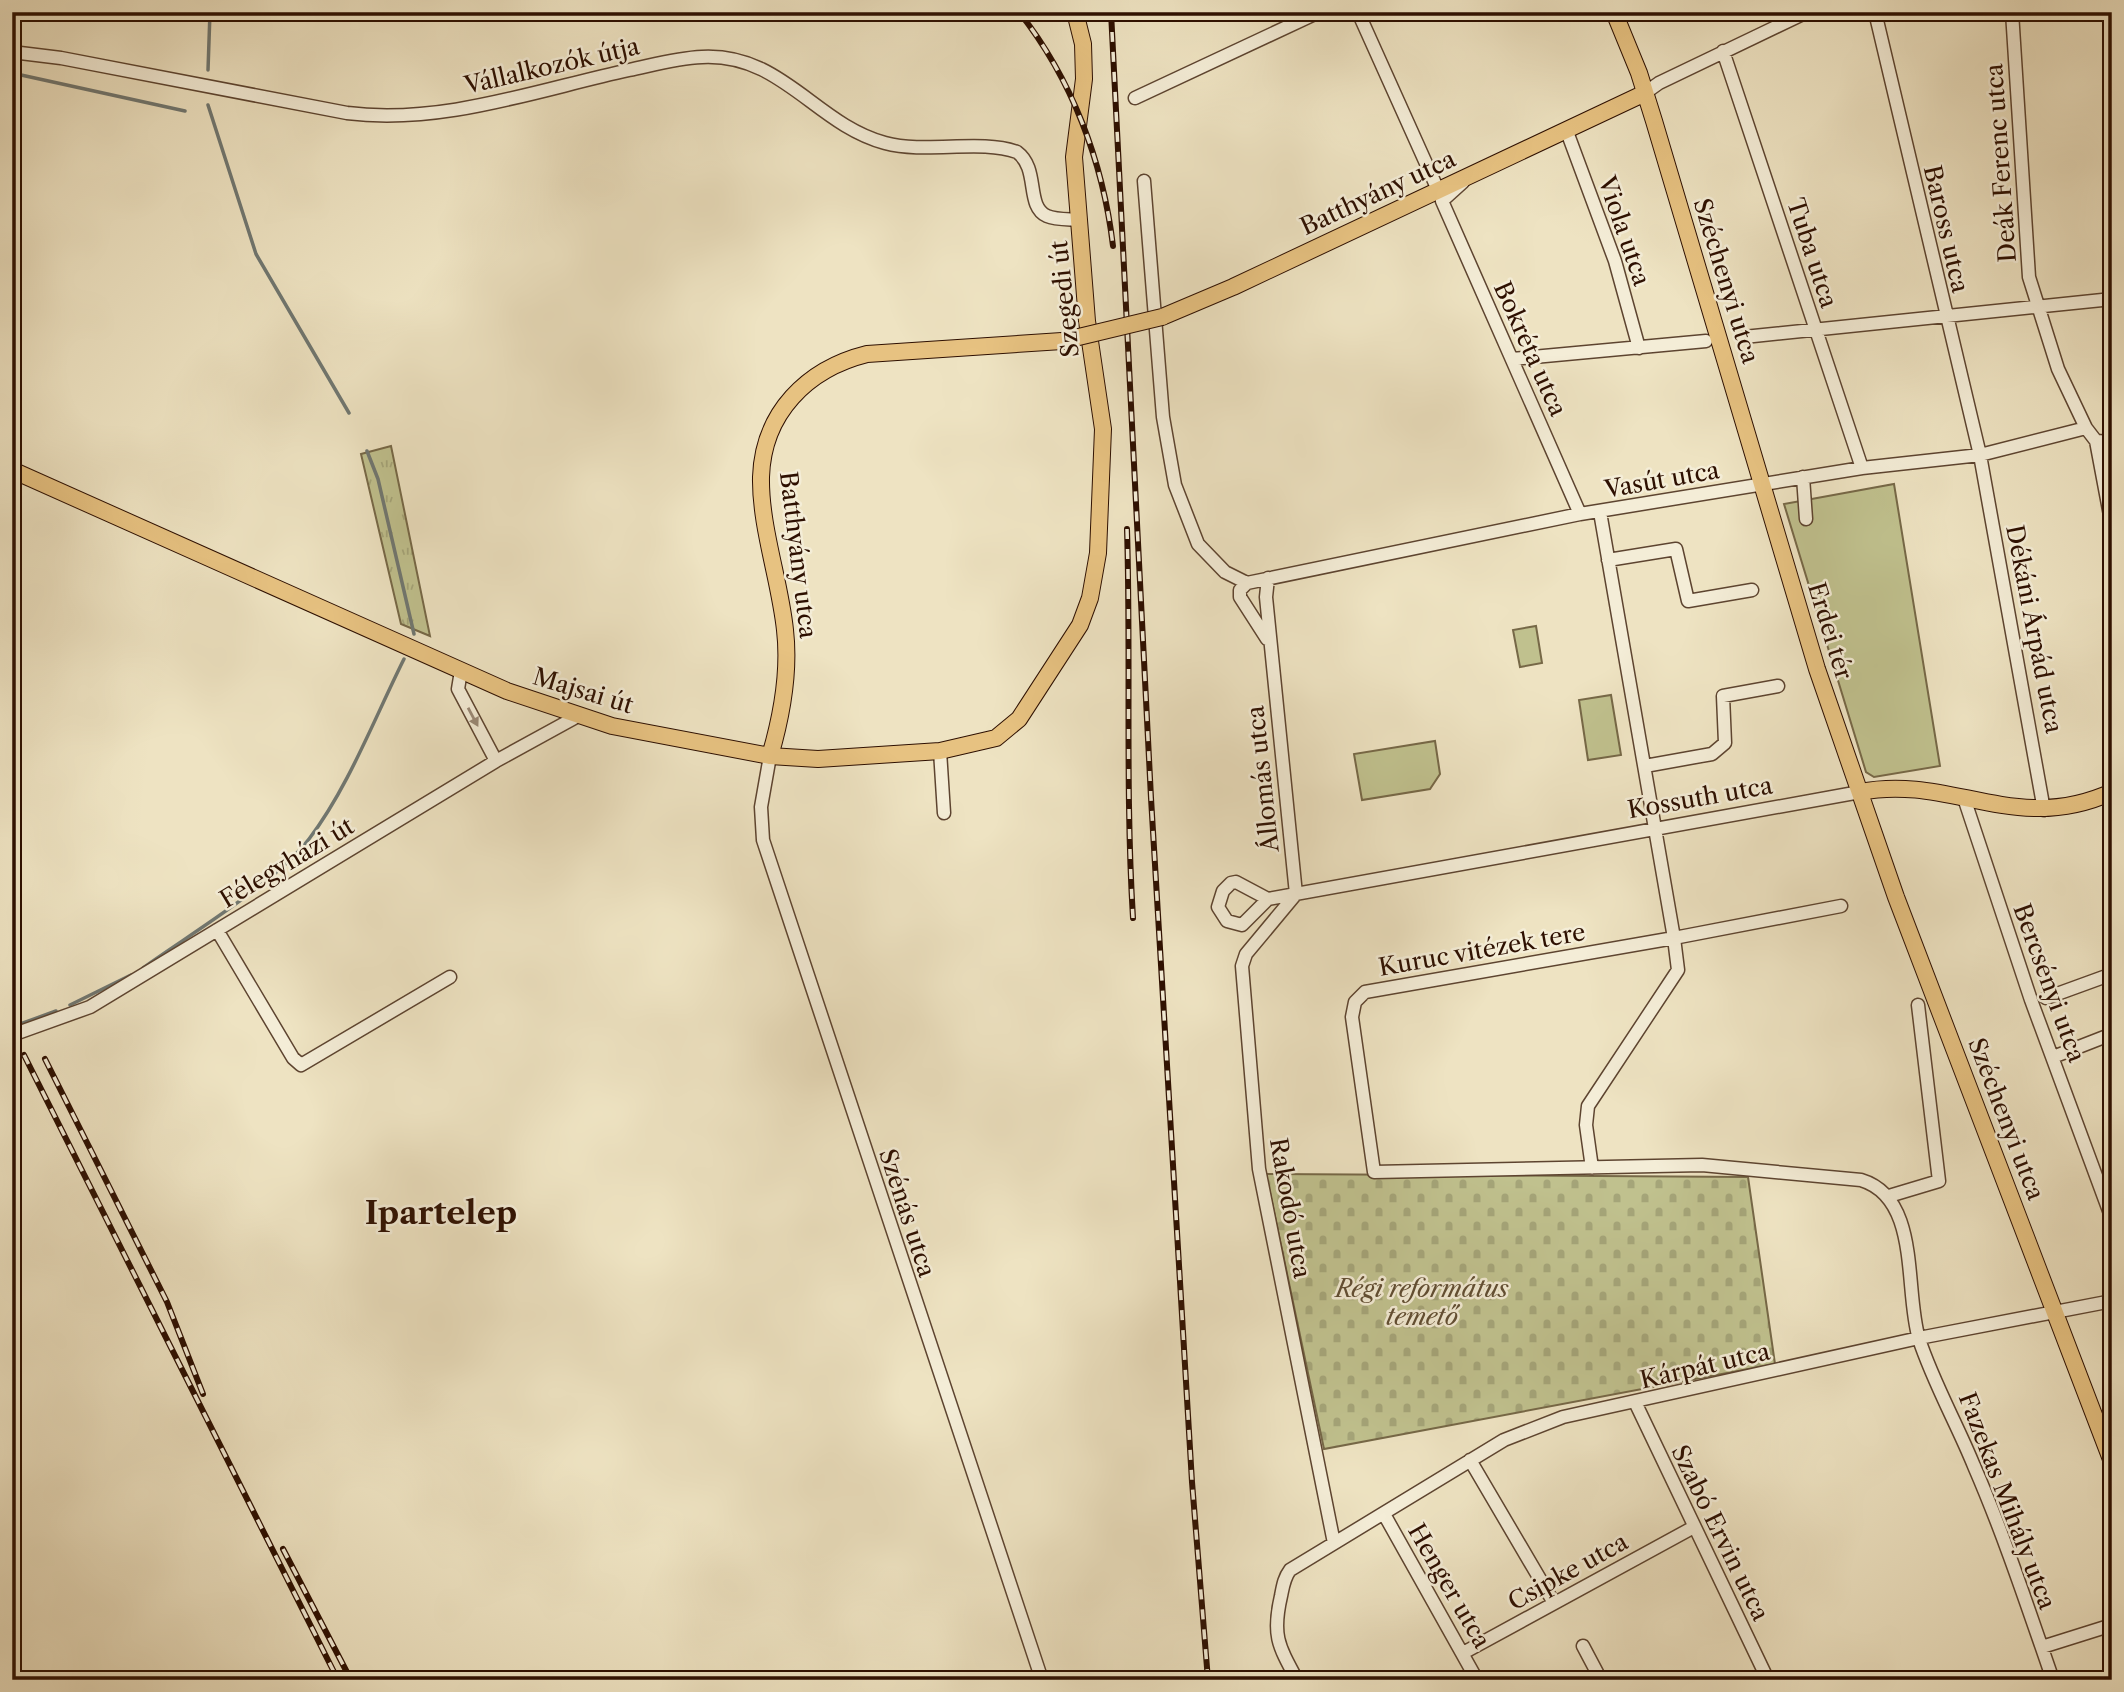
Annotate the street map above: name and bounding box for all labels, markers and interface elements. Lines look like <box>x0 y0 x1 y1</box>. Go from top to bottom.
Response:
street label: Vállalkozók útja <box>461 31 643 100</box>
street label: Deák Ferenc utca <box>1979 62 2022 263</box>
street label: Batthyány utca <box>1295 144 1460 241</box>
street label: Baross utca <box>1918 162 1975 296</box>
street label: Viola utca <box>1592 171 1657 290</box>
street label: Tuba utca <box>1781 194 1844 312</box>
street label: Széchenyi utca <box>1688 195 1765 367</box>
street label: Szegedi út <box>1044 239 1085 359</box>
street label: Bokréta utca <box>1488 277 1573 421</box>
street label: Vasút utca <box>1601 455 1722 504</box>
street label: Batthyány utca <box>774 470 823 640</box>
street label: Dékáni Árpád utca <box>2000 522 2069 736</box>
street label: Erdei tér <box>1802 579 1859 683</box>
street label: Majsai út <box>530 662 637 720</box>
street label: Állomás utca <box>1240 704 1285 855</box>
one-way arrow <box>467 707 478 727</box>
street label: Kossuth utca <box>1625 770 1775 825</box>
street label: Félegyházi út <box>214 811 359 914</box>
street label: Bercsényi utca <box>2007 900 2092 1066</box>
street label: Kuruc vitézek tere <box>1376 917 1588 982</box>
street label: Széchenyi utca <box>1962 1034 2051 1204</box>
street label: Rakodó utca <box>1264 1135 1317 1281</box>
street label: Szénás utca <box>873 1145 942 1281</box>
district label: Ipartelep <box>365 1193 517 1232</box>
park label: Régi református temető <box>1333 1274 1509 1331</box>
street label: Kárpát utca <box>1637 1336 1773 1395</box>
street label: Fazekas Mihály utca <box>1953 1388 2062 1614</box>
street label: Szabó Ervin utca <box>1665 1440 1776 1626</box>
street label: Henger utca <box>1402 1518 1497 1653</box>
street label: Csipke utca <box>1503 1527 1633 1616</box>

